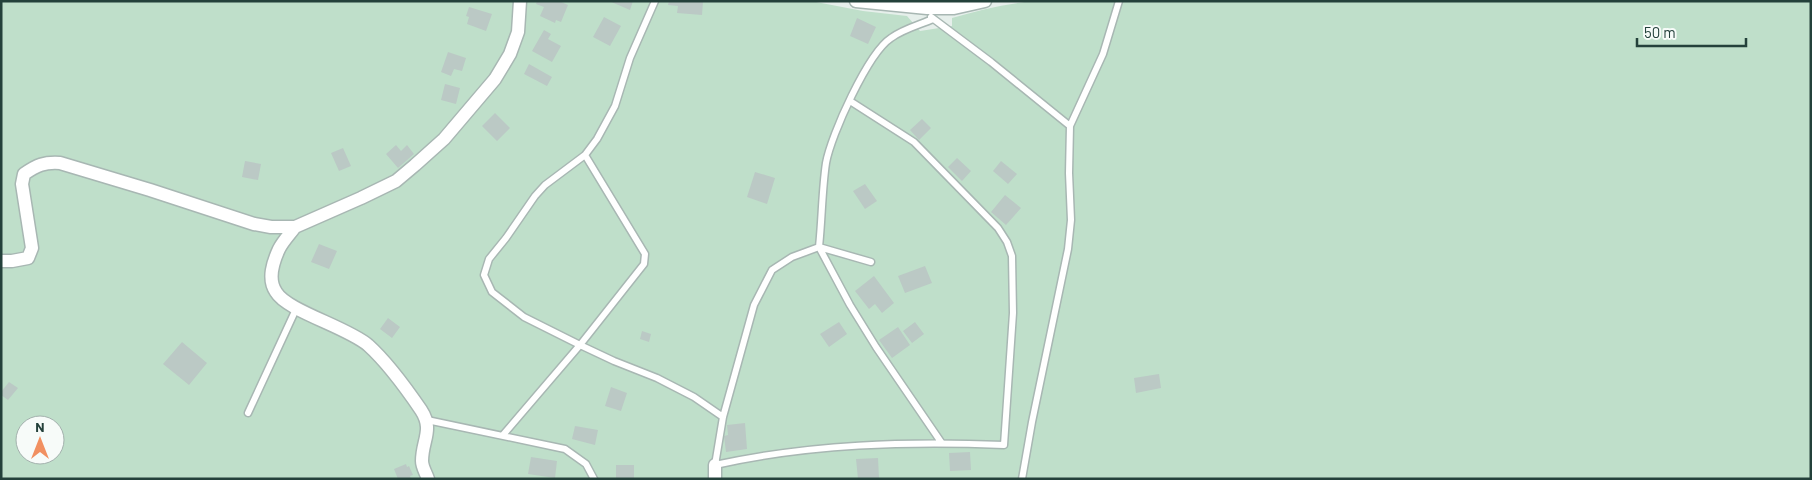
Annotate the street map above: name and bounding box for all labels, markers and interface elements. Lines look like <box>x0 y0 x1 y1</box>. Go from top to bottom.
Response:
scale bar <box>1637 15 1746 47</box>
text: 50 m <box>1644 23 1676 41</box>
north arrow <box>15 415 65 465</box>
text: N <box>35 418 45 435</box>

